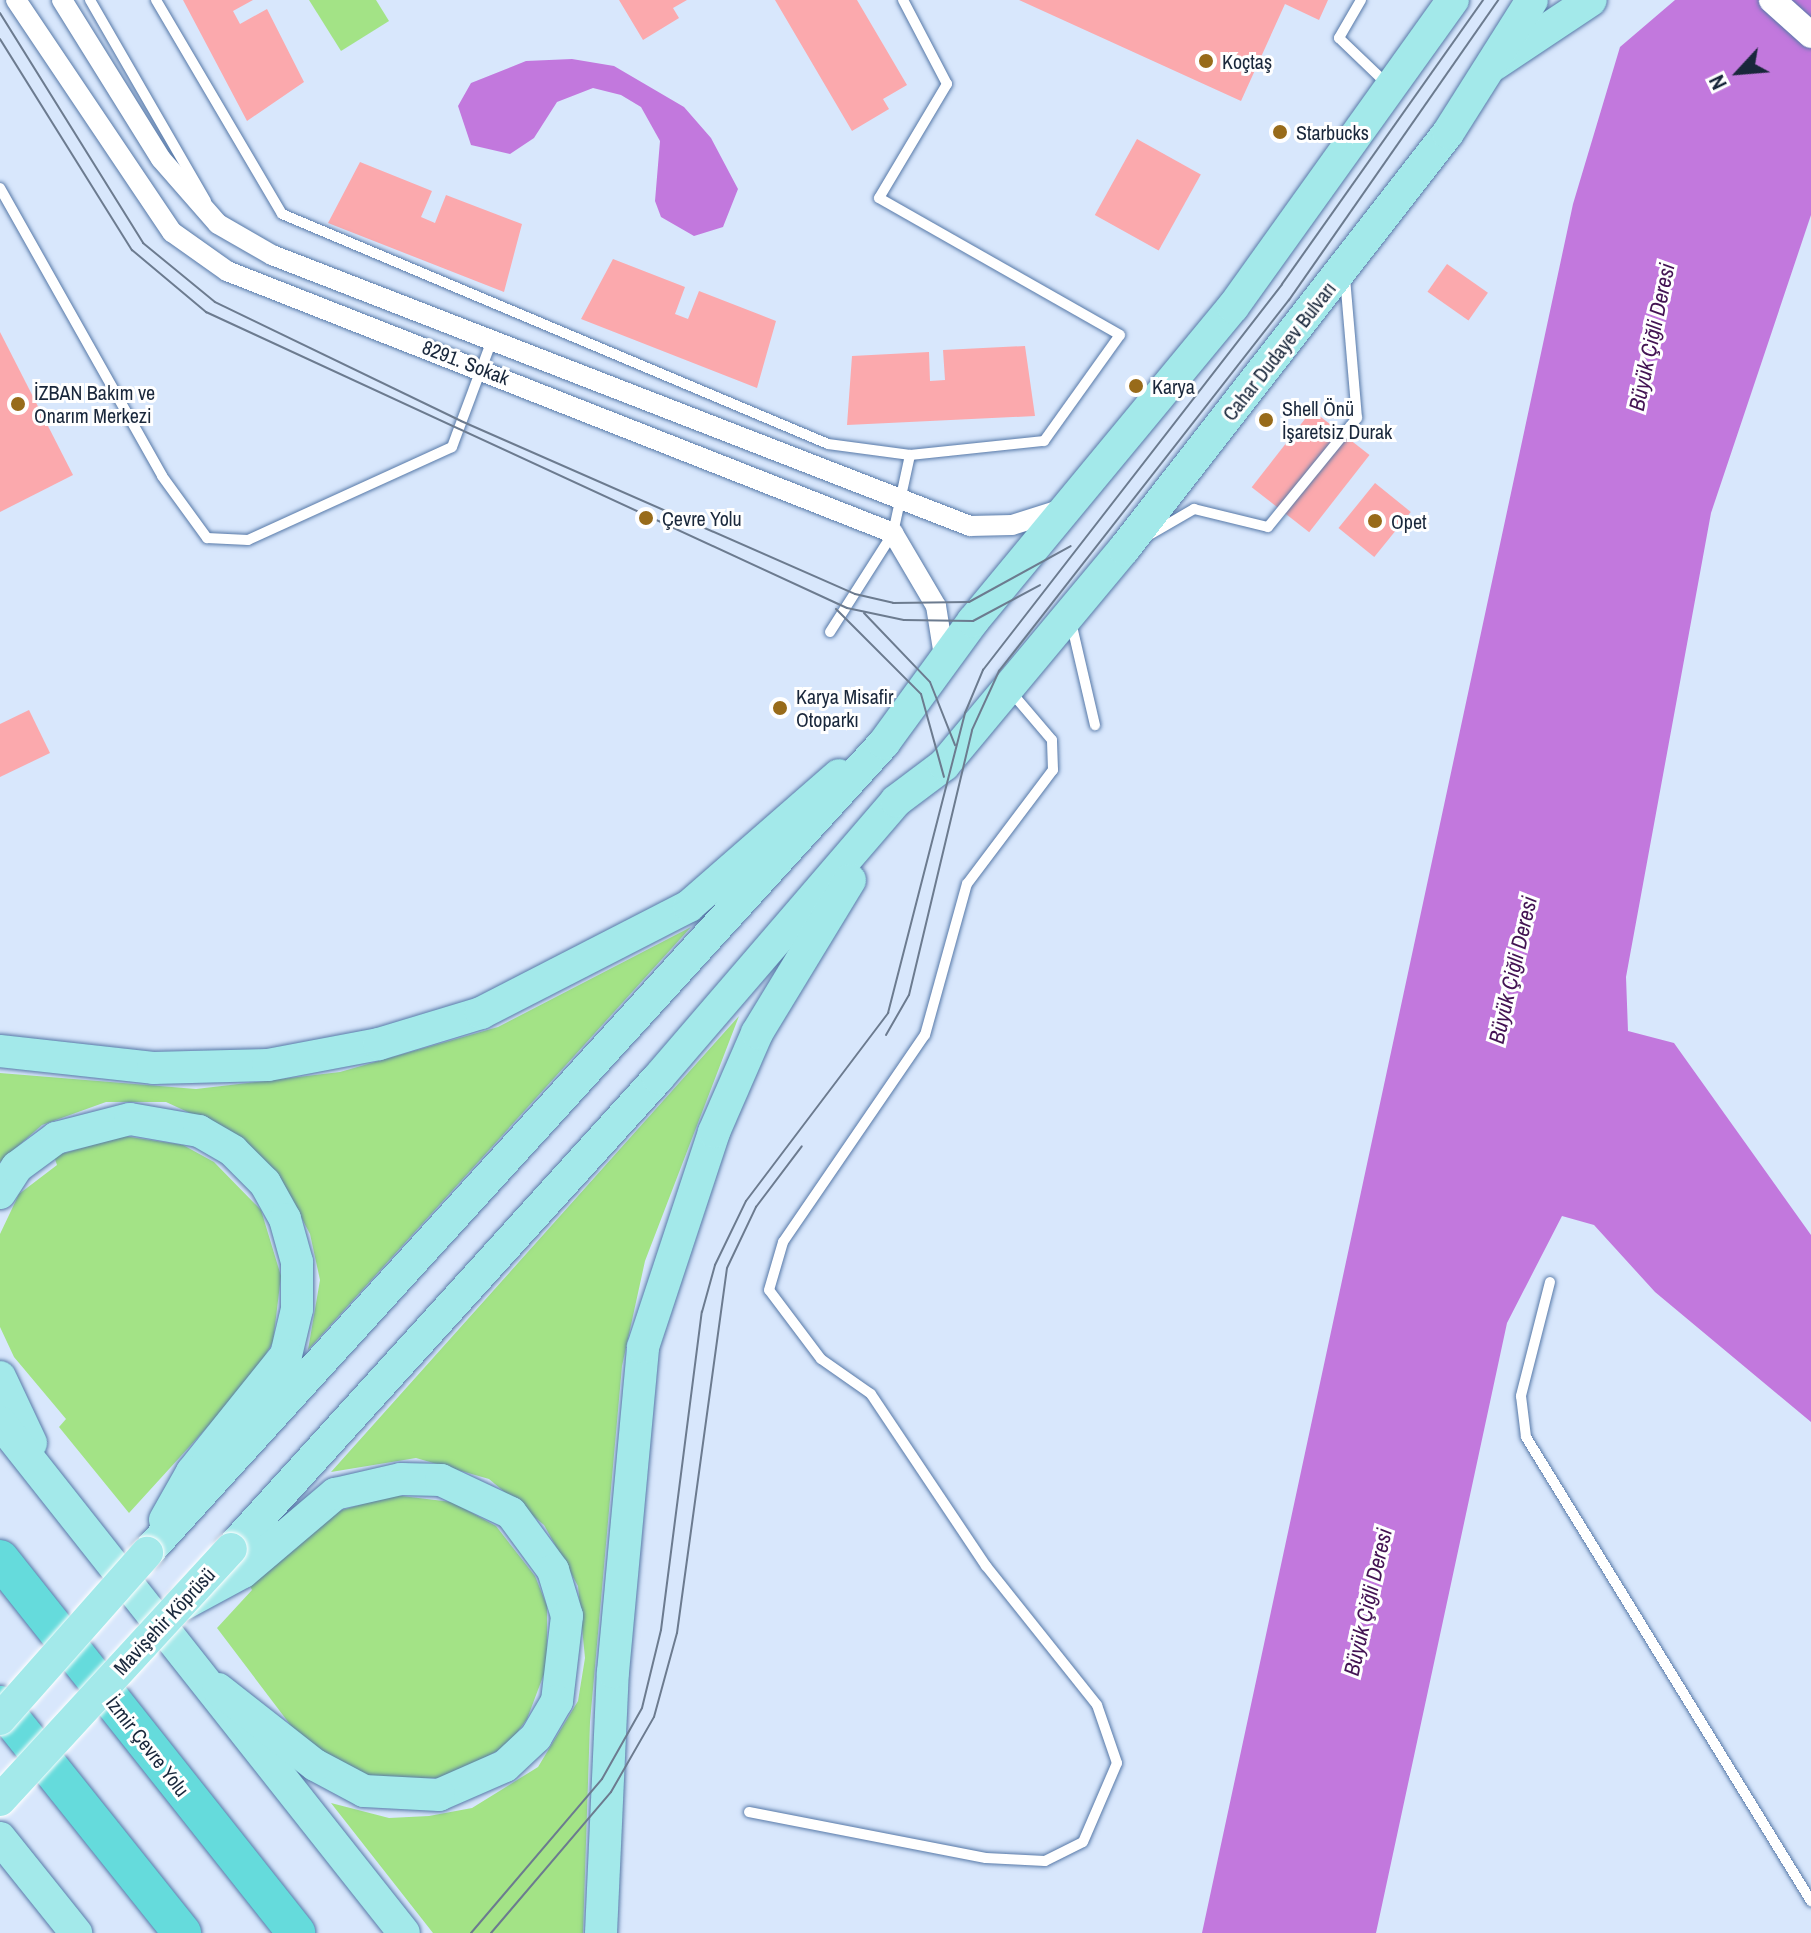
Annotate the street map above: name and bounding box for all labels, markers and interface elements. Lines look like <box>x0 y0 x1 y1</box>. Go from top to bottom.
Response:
north arrow <box>1699 32 1779 112</box>
place label: Koçtaş <box>1222 49 1272 73</box>
marker: Koçtaş <box>1197 52 1215 70</box>
text: N <box>1701 70 1734 95</box>
place label: Starbucks <box>1296 120 1369 144</box>
marker: Starbucks <box>1271 123 1289 141</box>
water label: Büyük Çiğli Deresi <box>1623 261 1681 413</box>
street label: Cahar Dudayev Bulvarı <box>1217 277 1341 425</box>
street label: 8291. Sokak <box>419 334 513 390</box>
place label: Karya <box>1152 374 1195 398</box>
marker: Karya <box>1127 377 1145 395</box>
place label: İZBAN Bakım ve Onarım Merkezi <box>34 380 155 427</box>
marker: İZBAN Bakım ve Onarım Merkezi <box>9 395 27 413</box>
place label: Shell Önü İşaretsiz Durak <box>1282 396 1392 443</box>
marker: Shell Önü İşaretsiz Durak <box>1257 411 1275 429</box>
place label: Çevre Yolu <box>662 506 742 530</box>
marker: Çevre Yolu <box>637 509 655 527</box>
place label: Opet <box>1391 509 1427 533</box>
marker: Opet <box>1366 512 1384 530</box>
place label: Karya Misafir Otoparkı <box>796 684 894 731</box>
marker: Karya Misafir Otoparkı <box>771 699 789 717</box>
water label: Büyük Çiğli Deresi <box>1483 894 1543 1046</box>
water label: Büyük Çiğli Deresi <box>1338 1526 1398 1678</box>
street label: Mavişehir Köprüsü <box>108 1562 220 1680</box>
street label: İzmir Çevre Yolu <box>101 1691 195 1801</box>

